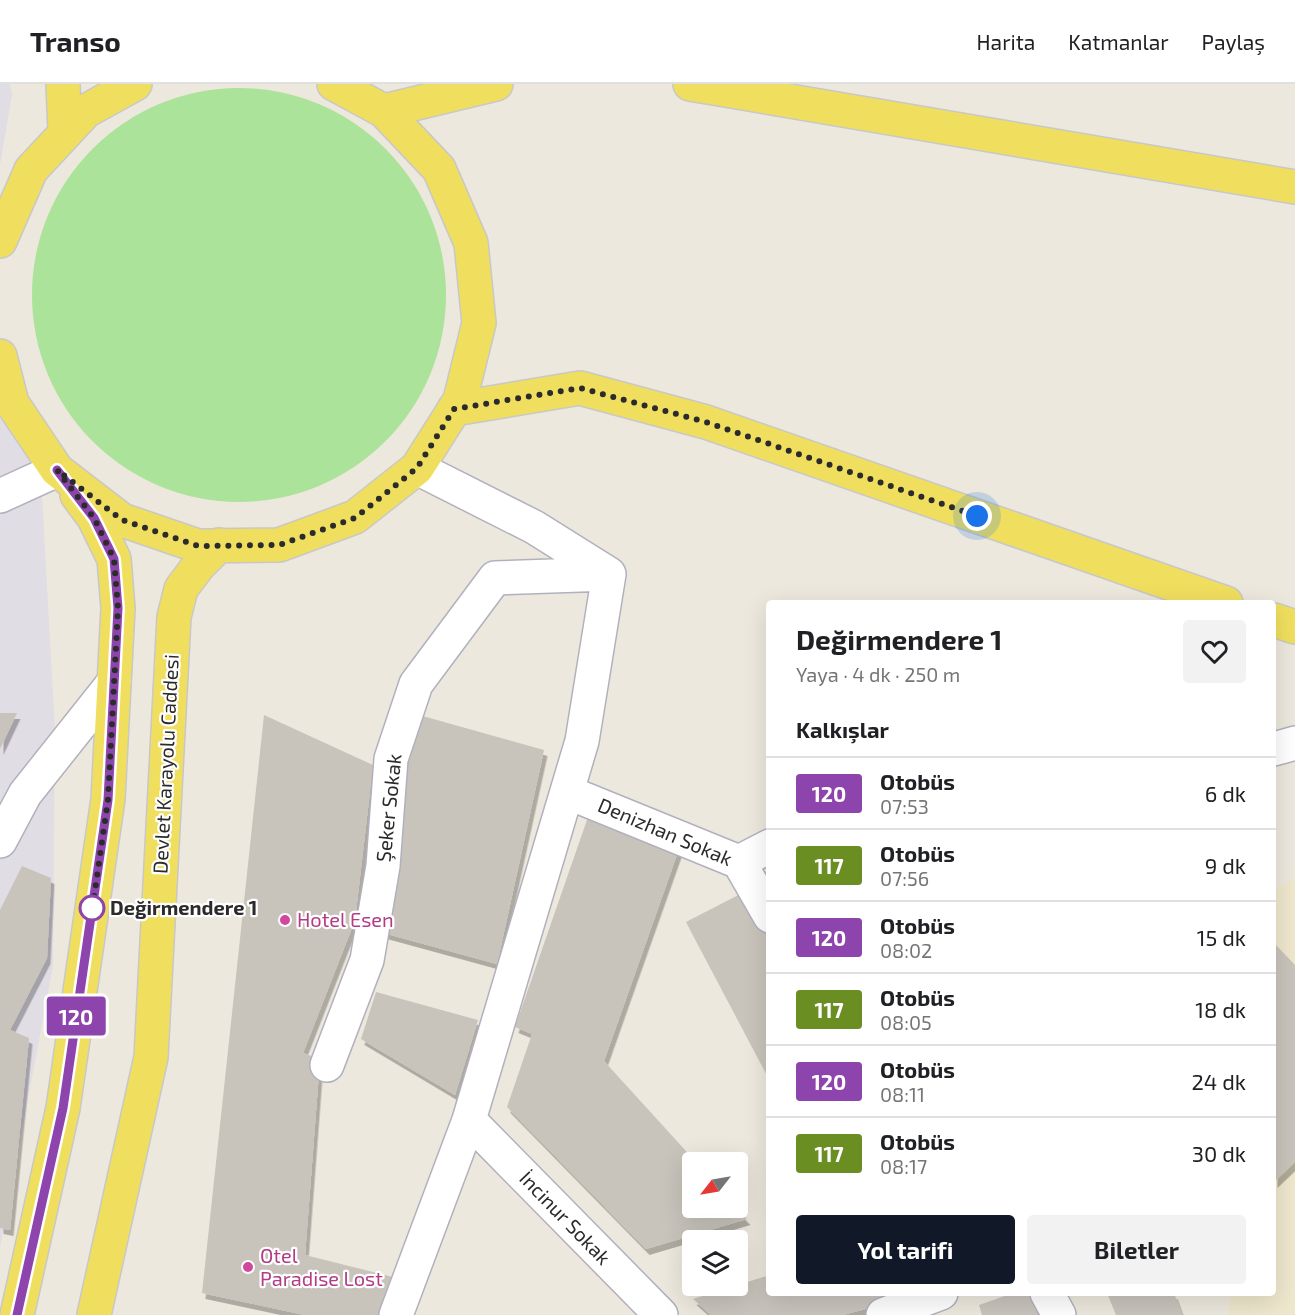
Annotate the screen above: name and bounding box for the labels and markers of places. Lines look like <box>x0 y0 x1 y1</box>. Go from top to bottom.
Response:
marker: Değirmendere 1 <box>79 895 105 921</box>
place label: Değirmendere 1 <box>110 895 257 919</box>
place label: Hotel Esen <box>297 907 394 931</box>
marker: Hotel Esen <box>278 913 292 927</box>
place label: Otel Paradise Lost <box>260 1243 383 1290</box>
marker: Otel Paradise Lost <box>241 1260 255 1274</box>

